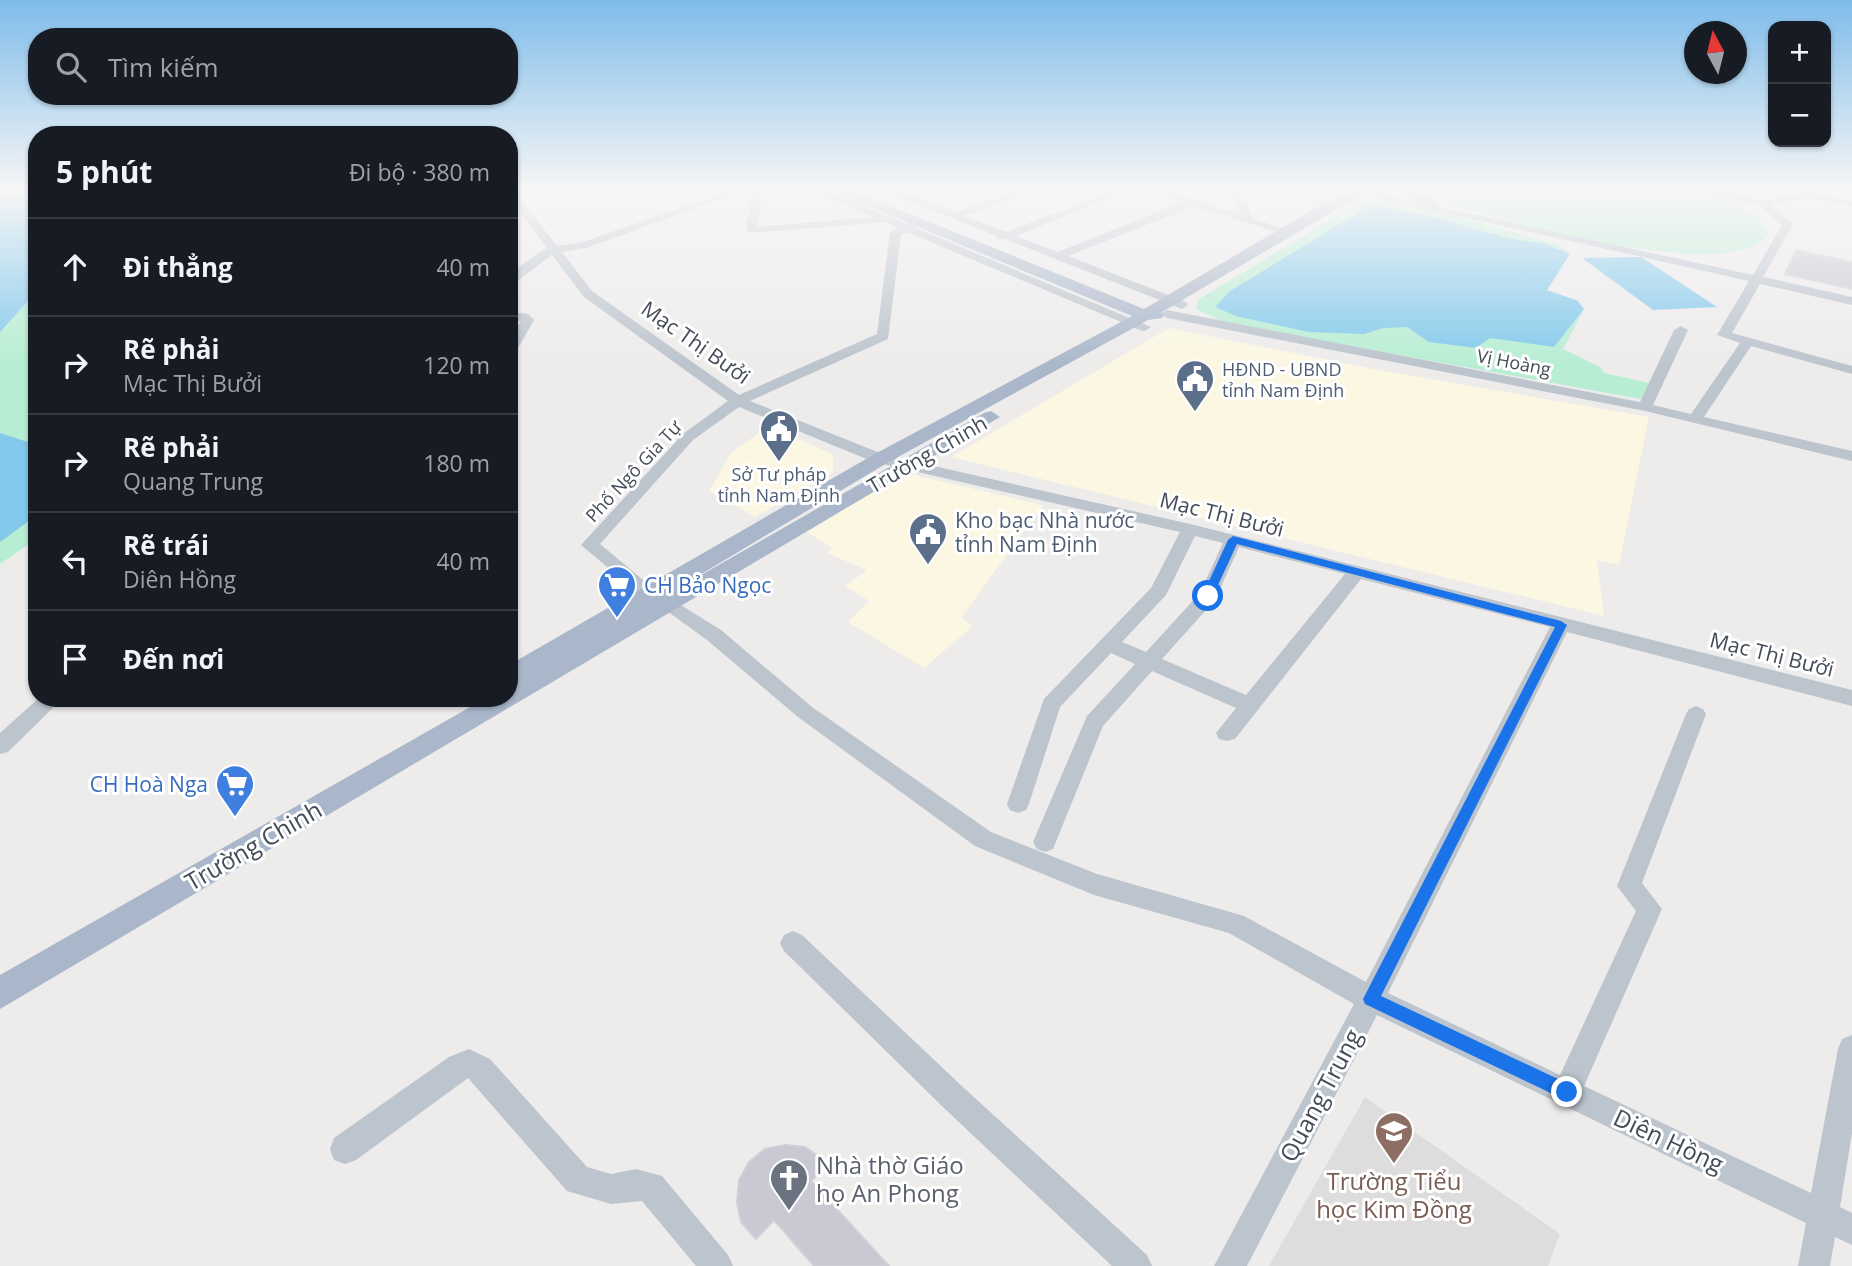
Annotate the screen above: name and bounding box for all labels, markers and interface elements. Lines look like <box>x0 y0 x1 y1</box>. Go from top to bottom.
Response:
north arrow <box>1684 21 1747 84</box>
map controls <box>1768 21 1831 147</box>
button: + <box>1768 21 1831 84</box>
search box <box>28 28 518 105</box>
icon: search <box>52 48 90 86</box>
text: Tìm kiếm <box>108 49 219 85</box>
button: − <box>1768 84 1831 147</box>
text: 5 phút <box>56 151 152 192</box>
text: Đi bộ · 380 m <box>349 156 490 188</box>
icon: ahead <box>56 248 94 286</box>
text: Đi thẳng <box>123 249 233 285</box>
text: 40 m <box>436 251 490 283</box>
street label: Mạc Thị Bưởi <box>636 294 756 390</box>
text: Rẽ phải <box>123 331 219 367</box>
street label: Vị Hoàng <box>1475 343 1553 381</box>
icon: right <box>56 346 94 384</box>
text: 120 m <box>423 349 490 381</box>
place label: HĐND - UBND tỉnh Nam Định <box>1222 357 1344 402</box>
public building icon: HĐND - UBND tỉnh Nam Định <box>1174 358 1216 413</box>
text: Mạc Thị Bưởi <box>123 367 262 399</box>
public building icon: Sở Tư pháp tỉnh Nam Định <box>758 408 800 463</box>
street label: Trường Chinh <box>862 408 992 500</box>
street label: Phố Ngô Gia Tự <box>580 414 687 527</box>
text: Rẽ phải <box>123 429 219 465</box>
icon: right <box>56 444 94 482</box>
text: 180 m <box>423 447 490 479</box>
place label: Sở Tư pháp tỉnh Nam Định <box>718 462 840 507</box>
text: Quang Trung <box>123 465 263 497</box>
street label: Mạc Thị Bưởi <box>1157 485 1287 543</box>
place label: Kho bạc Nhà nước tỉnh Nam Định <box>955 506 1134 558</box>
public building icon: Kho bạc Nhà nước tỉnh Nam Định <box>907 511 949 566</box>
text: Rẽ trái <box>123 527 209 563</box>
icon: left <box>56 542 94 580</box>
text: 40 m <box>436 545 490 577</box>
text: Diên Hồng <box>123 563 236 595</box>
supermarket icon: CH Bảo Ngọc <box>596 564 638 619</box>
place label: CH Bảo Ngọc <box>644 571 771 599</box>
route start <box>1192 580 1223 611</box>
street label: Mạc Thị Bưởi <box>1707 625 1837 683</box>
icon: arrive <box>56 640 94 678</box>
text: Đến nơi <box>123 641 224 677</box>
supermarket icon: CH Hoà Nga <box>214 763 256 818</box>
place label: CH Hoà Nga <box>90 770 208 798</box>
street label: Trường Chinh <box>179 792 327 898</box>
street label: Quang Trung <box>1271 1023 1369 1167</box>
route end <box>1551 1076 1582 1107</box>
street label: Diên Hồng <box>1609 1100 1729 1180</box>
school or university icon: Trường Tiểu học Kim Đồng <box>1373 1110 1415 1165</box>
place label: Nhà thờ Giáo họ An Phong <box>816 1148 964 1209</box>
church icon: Nhà thờ Giáo họ An Phong <box>768 1157 810 1212</box>
place label: Trường Tiểu học Kim Đồng <box>1316 1164 1472 1225</box>

